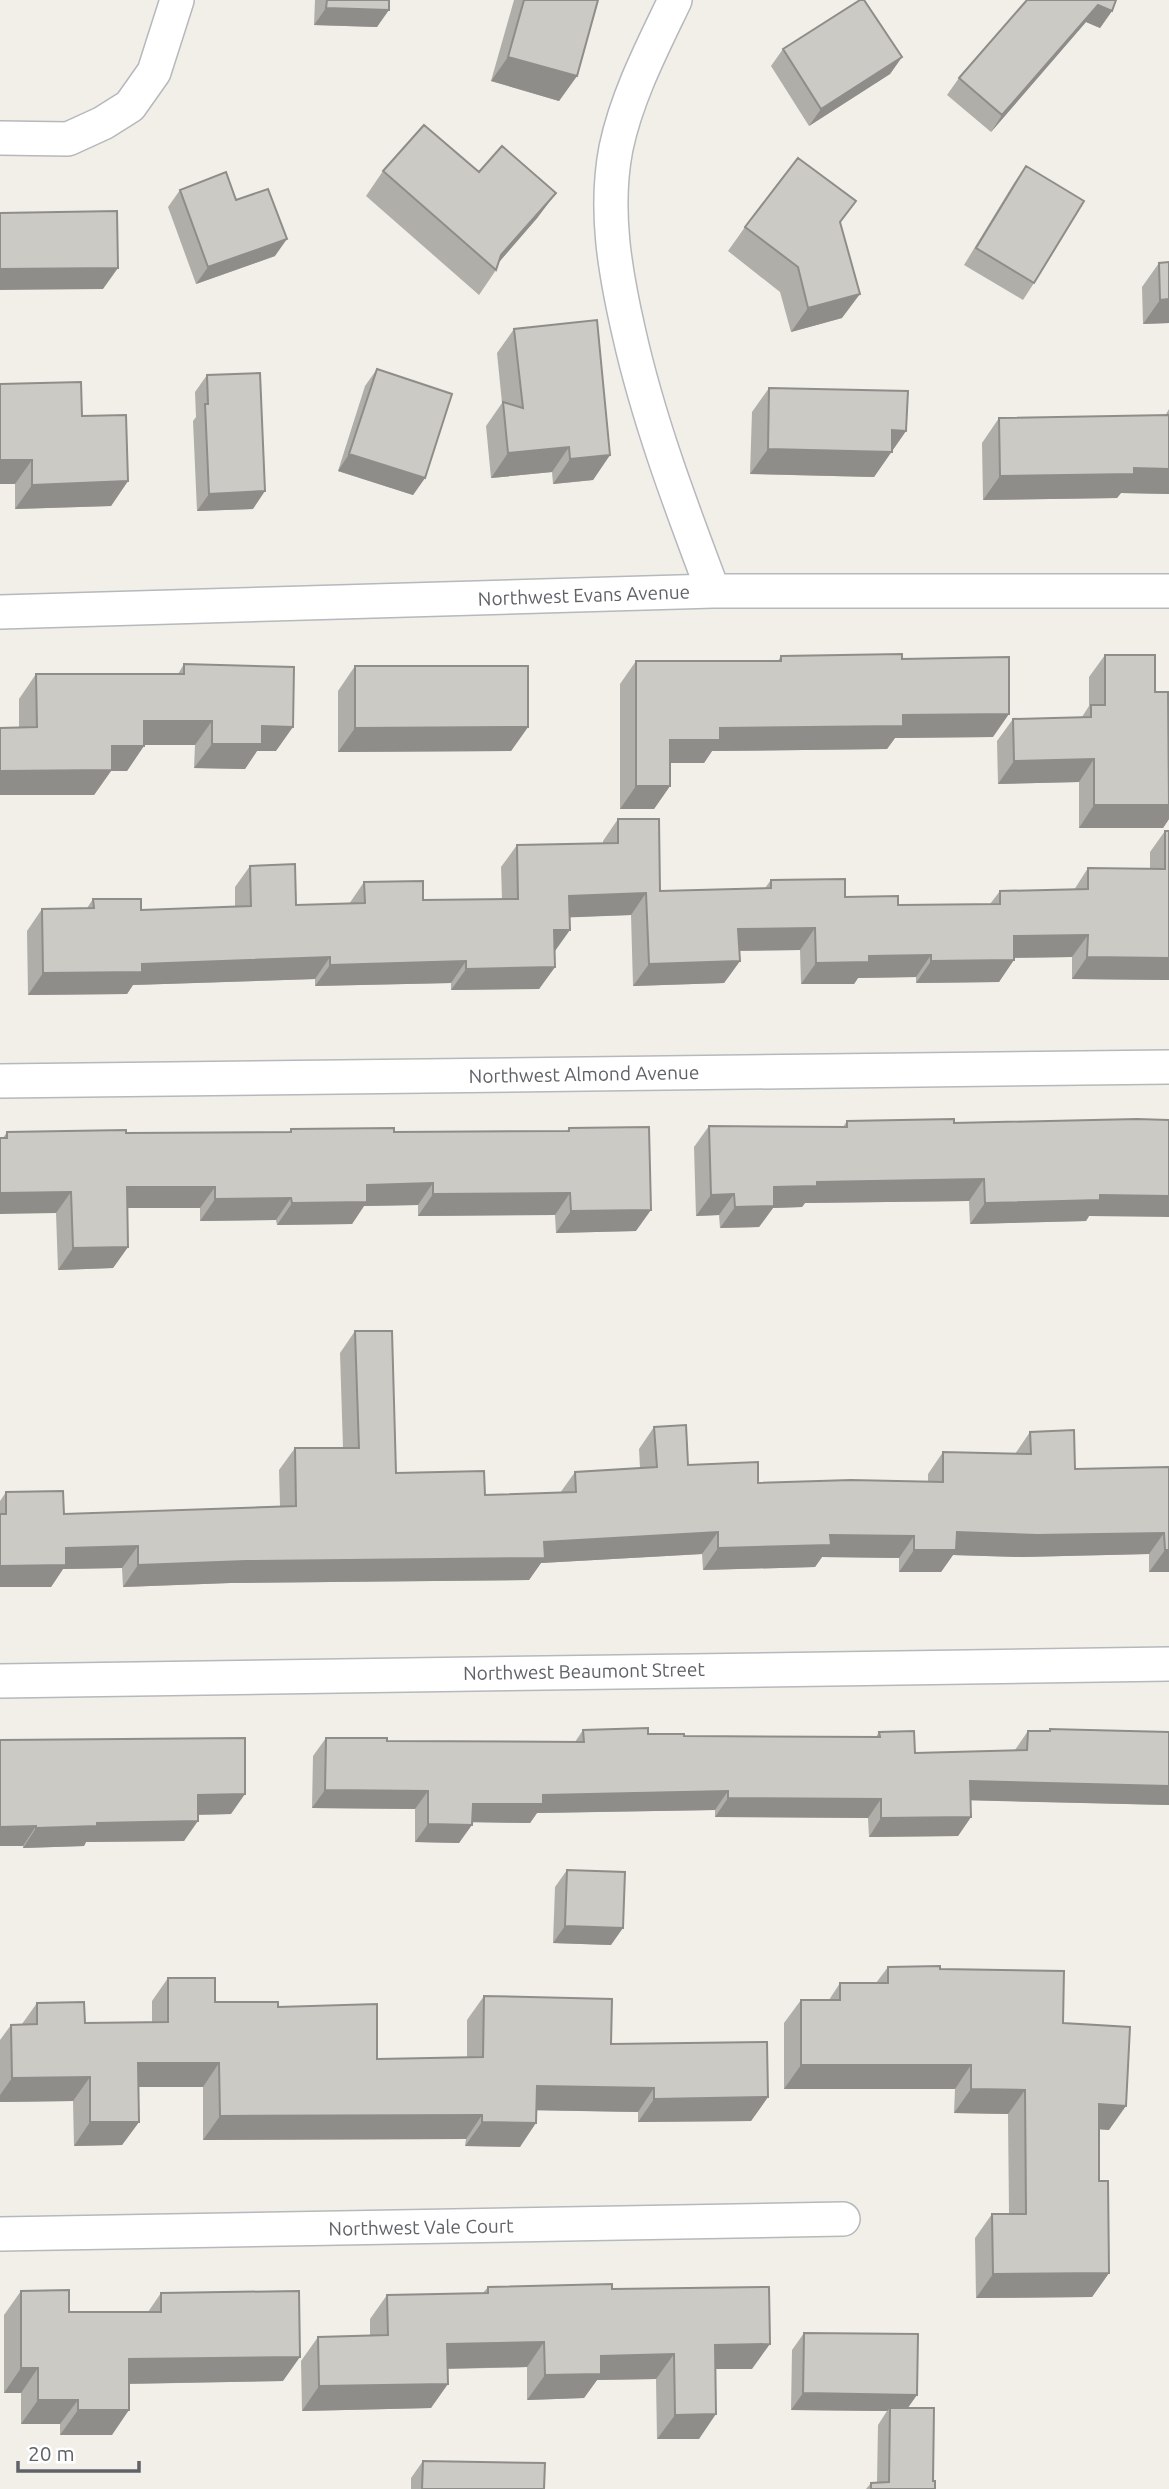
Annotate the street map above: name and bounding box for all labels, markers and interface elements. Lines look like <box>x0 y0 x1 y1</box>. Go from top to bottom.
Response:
street label: Northwest Evans Avenue <box>477 580 691 610</box>
street label: Northwest Almond Avenue <box>469 1061 699 1087</box>
street label: Northwest Beaumont Street <box>463 1658 706 1684</box>
street label: Northwest Vale Court <box>328 2214 514 2240</box>
scale bar <box>18 2430 138 2474</box>
text: 20 m <box>28 2441 75 2465</box>

